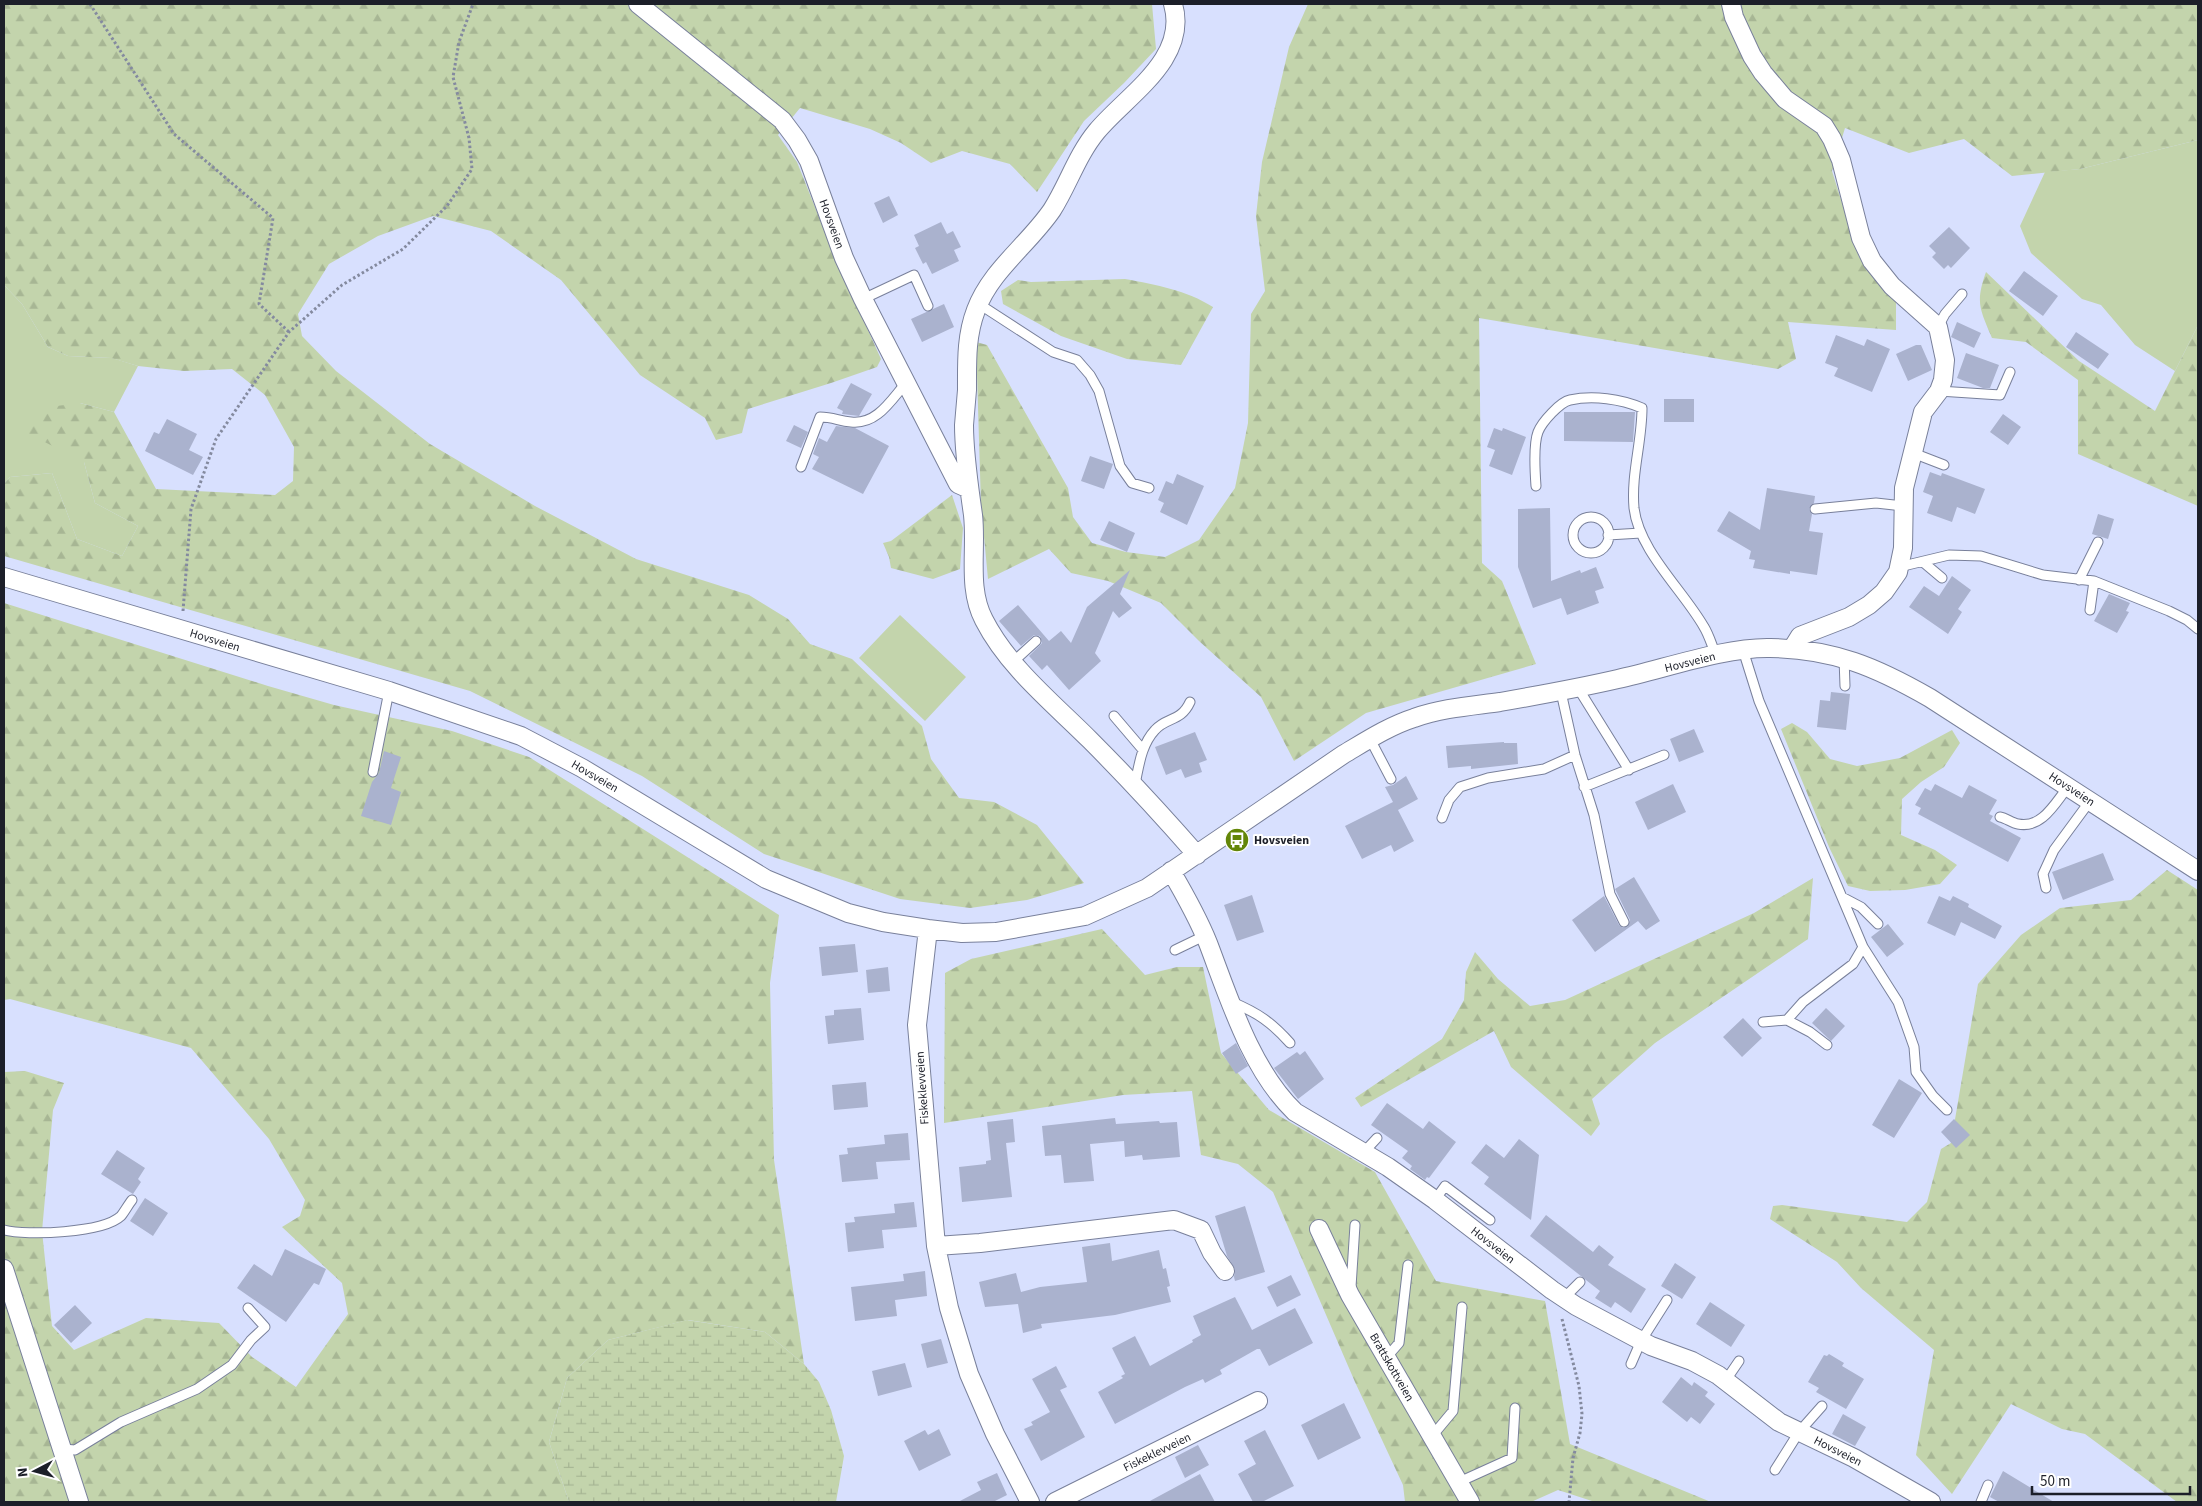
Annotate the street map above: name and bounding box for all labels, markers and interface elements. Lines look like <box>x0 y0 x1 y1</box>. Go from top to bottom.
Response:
street label: Hovsveien <box>815 197 848 251</box>
street label: Hovsveien <box>188 625 242 656</box>
street label: Hovsveien <box>1663 648 1717 677</box>
street label: Hovsveien <box>568 756 621 797</box>
street label: Hovsveien <box>2045 768 2098 811</box>
bus stop icon: Hovsveien <box>1224 827 1250 853</box>
place label: Hovsveien <box>1254 832 1309 849</box>
street label: Fiskeklevveien <box>911 1051 934 1125</box>
street label: Hovsveien <box>1467 1223 1518 1268</box>
street label: Brattskottveien <box>1365 1330 1418 1405</box>
street label: Fiskeklevveien <box>1121 1429 1194 1476</box>
street label: Hovsveien <box>1811 1432 1865 1471</box>
north arrow <box>10 1446 60 1496</box>
scale bar <box>2032 1464 2190 1496</box>
text: N <box>13 1467 33 1478</box>
text: 50 m <box>2040 1471 2070 1492</box>

